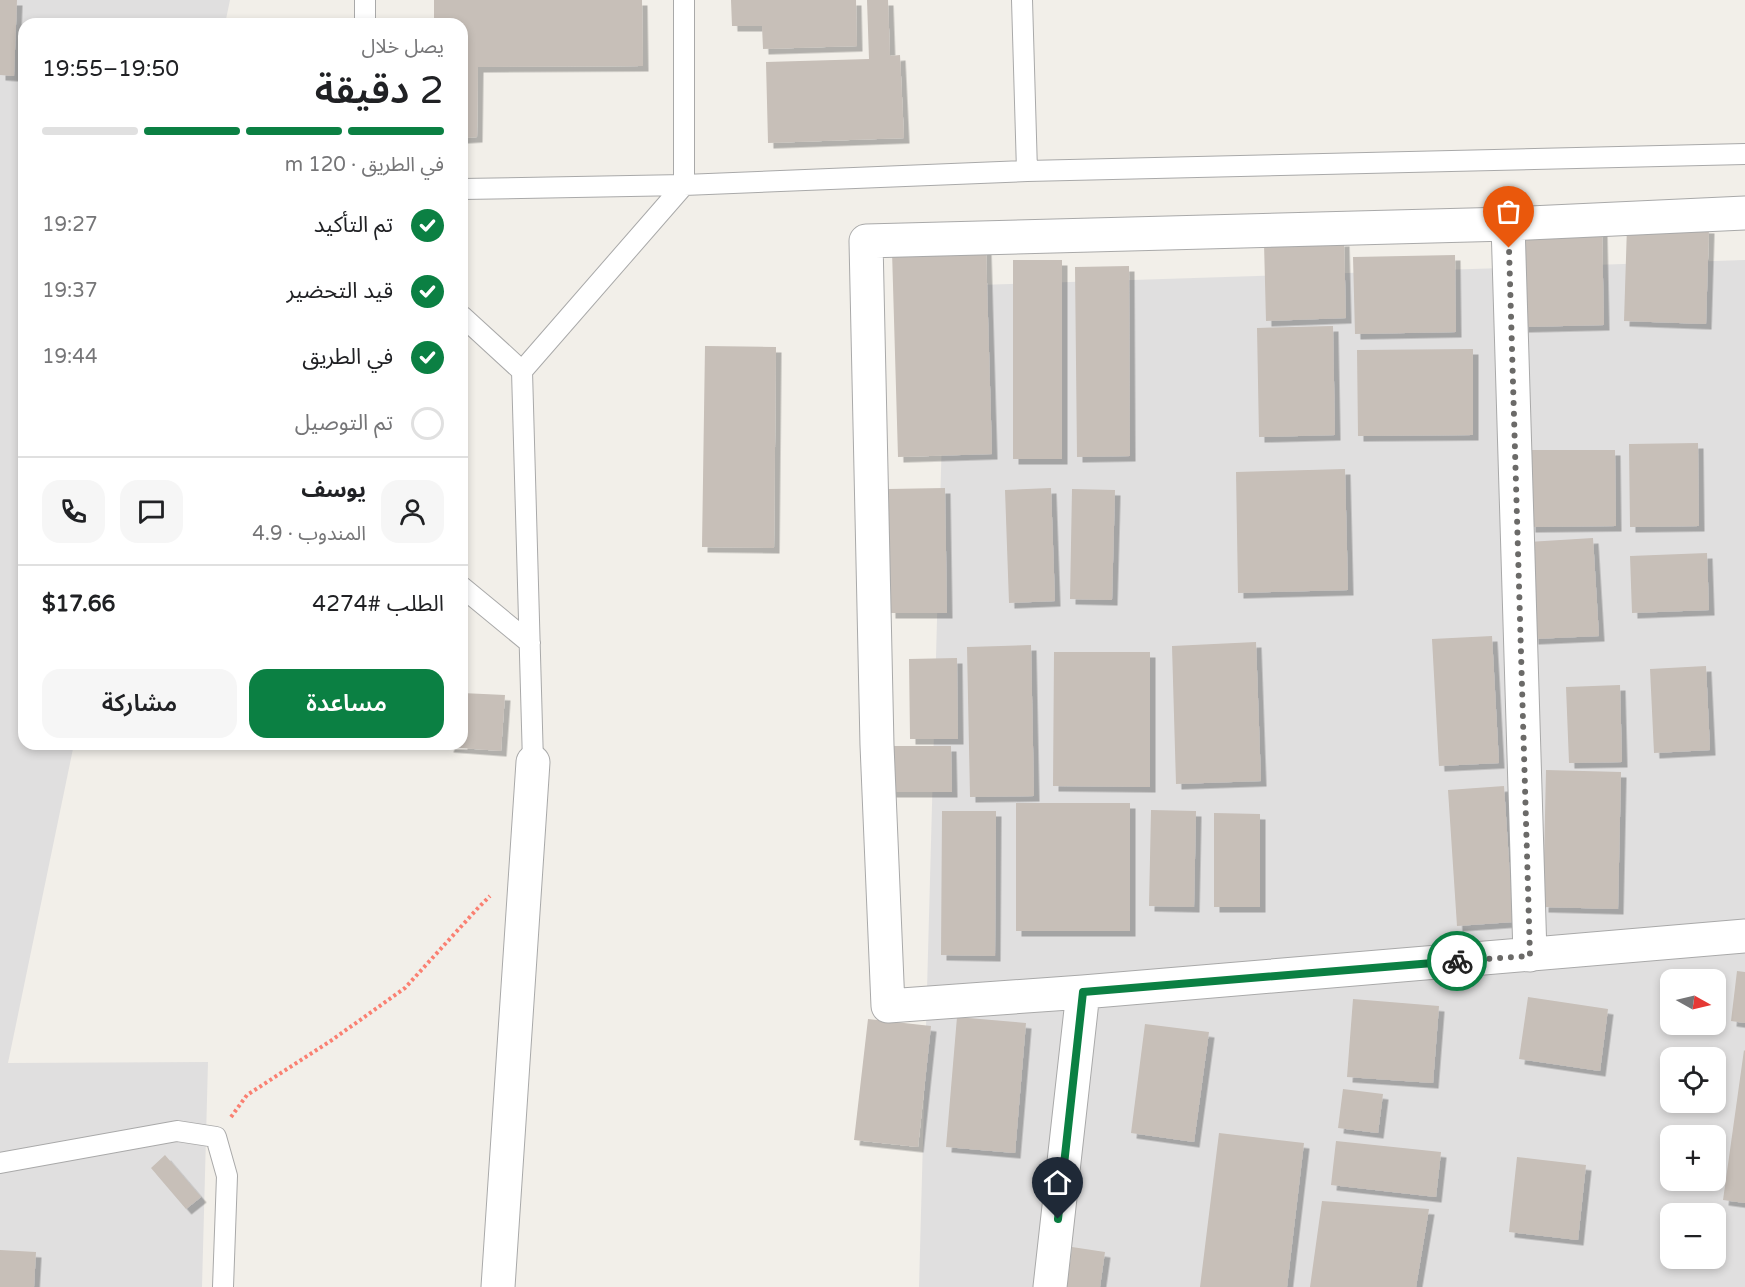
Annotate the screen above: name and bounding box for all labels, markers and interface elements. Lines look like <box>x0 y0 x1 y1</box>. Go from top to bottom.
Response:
text: يصل خلال <box>362 35 444 59</box>
text: 19:50–19:55 <box>42 56 179 82</box>
text: 2 دقيقة <box>315 67 444 114</box>
text: في الطريق · 120 m <box>285 153 444 177</box>
pin <box>1483 186 1534 248</box>
icon: bag <box>1492 195 1525 228</box>
icon: check <box>411 209 444 242</box>
text: تم التأكيد <box>314 212 393 238</box>
text: 19:27 <box>42 213 97 237</box>
icon: check <box>411 275 444 308</box>
text: قيد التحضير <box>287 278 393 304</box>
text: 19:37 <box>42 279 97 303</box>
icon: check <box>411 341 444 374</box>
text: في الطريق <box>302 344 393 370</box>
text: 19:44 <box>42 345 97 369</box>
text: تم التوصيل <box>295 410 393 436</box>
text: يوسف <box>301 477 366 503</box>
button: phone <box>42 480 105 543</box>
button: chat <box>120 480 183 543</box>
button: person <box>381 480 444 543</box>
text: المندوب · 4.9 <box>252 522 366 546</box>
text: $17.66 <box>42 591 115 617</box>
text: الطلب #4274 <box>312 591 444 617</box>
button: مشاركة <box>42 669 237 738</box>
button: مساعدة <box>249 669 444 738</box>
courier <box>1427 931 1487 991</box>
icon: bike <box>1441 945 1474 978</box>
north arrow <box>1660 969 1726 1035</box>
map controls <box>1660 969 1726 1269</box>
button: locate <box>1660 1047 1726 1113</box>
button: + <box>1660 1125 1726 1191</box>
pin <box>1032 1157 1083 1219</box>
icon: home <box>1041 1166 1074 1199</box>
button: − <box>1660 1203 1726 1269</box>

